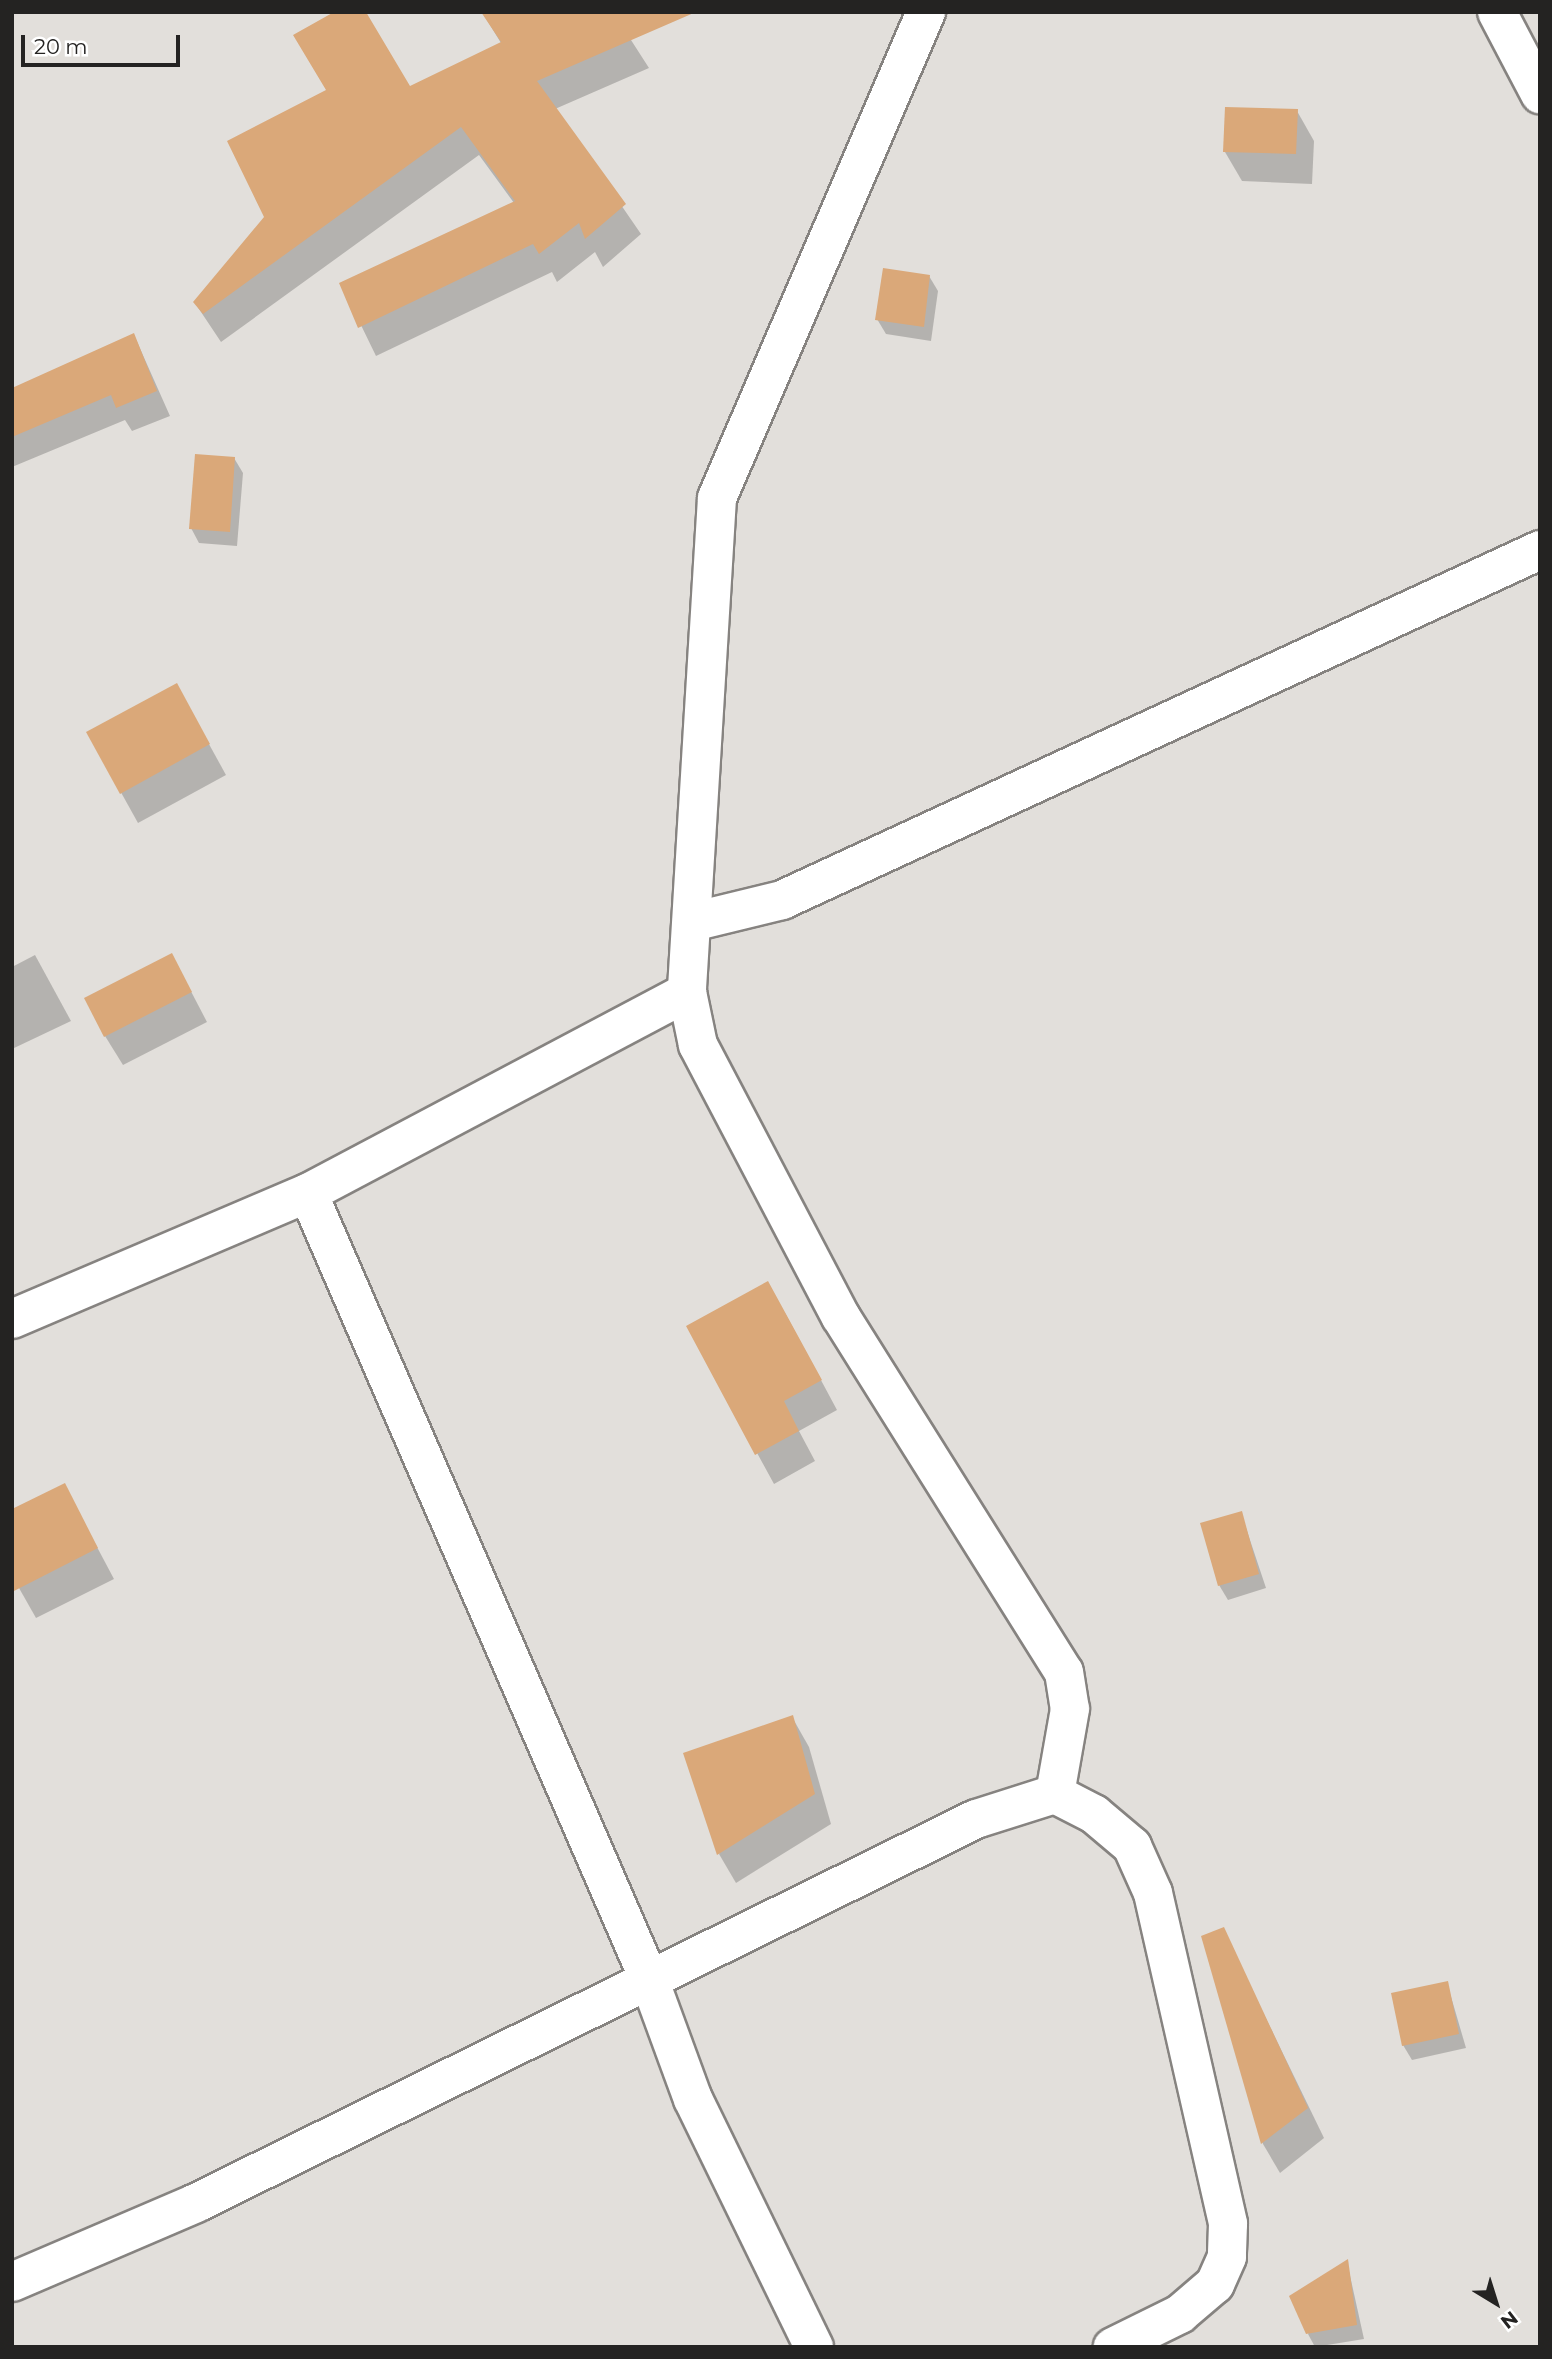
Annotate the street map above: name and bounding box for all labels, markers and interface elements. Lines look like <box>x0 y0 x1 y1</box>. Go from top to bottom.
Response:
scale bar <box>24 21 184 65</box>
text: 20 m <box>34 34 88 59</box>
north arrow <box>1461 2268 1531 2338</box>
text: N <box>1496 2306 1522 2334</box>

